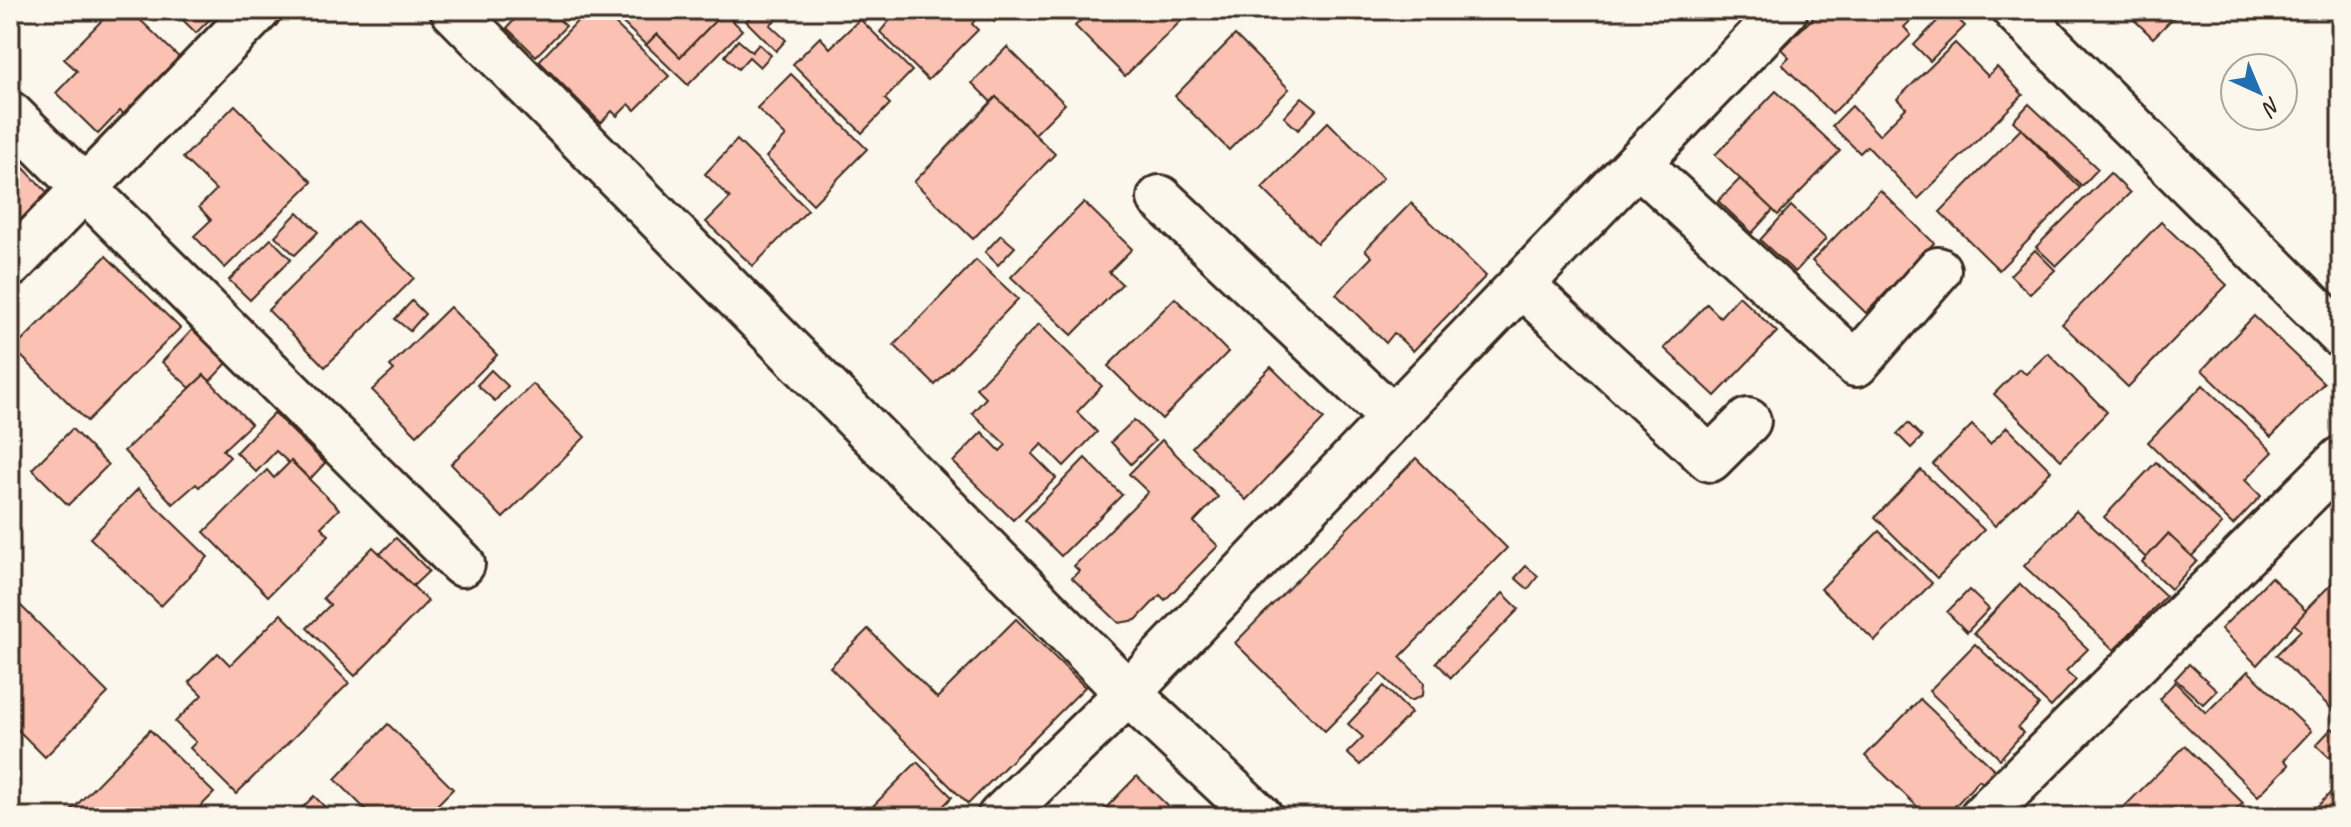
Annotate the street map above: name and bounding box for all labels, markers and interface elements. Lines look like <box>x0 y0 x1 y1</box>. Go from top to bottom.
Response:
north arrow <box>2219 52 2299 132</box>
text: N <box>2255 91 2287 123</box>

